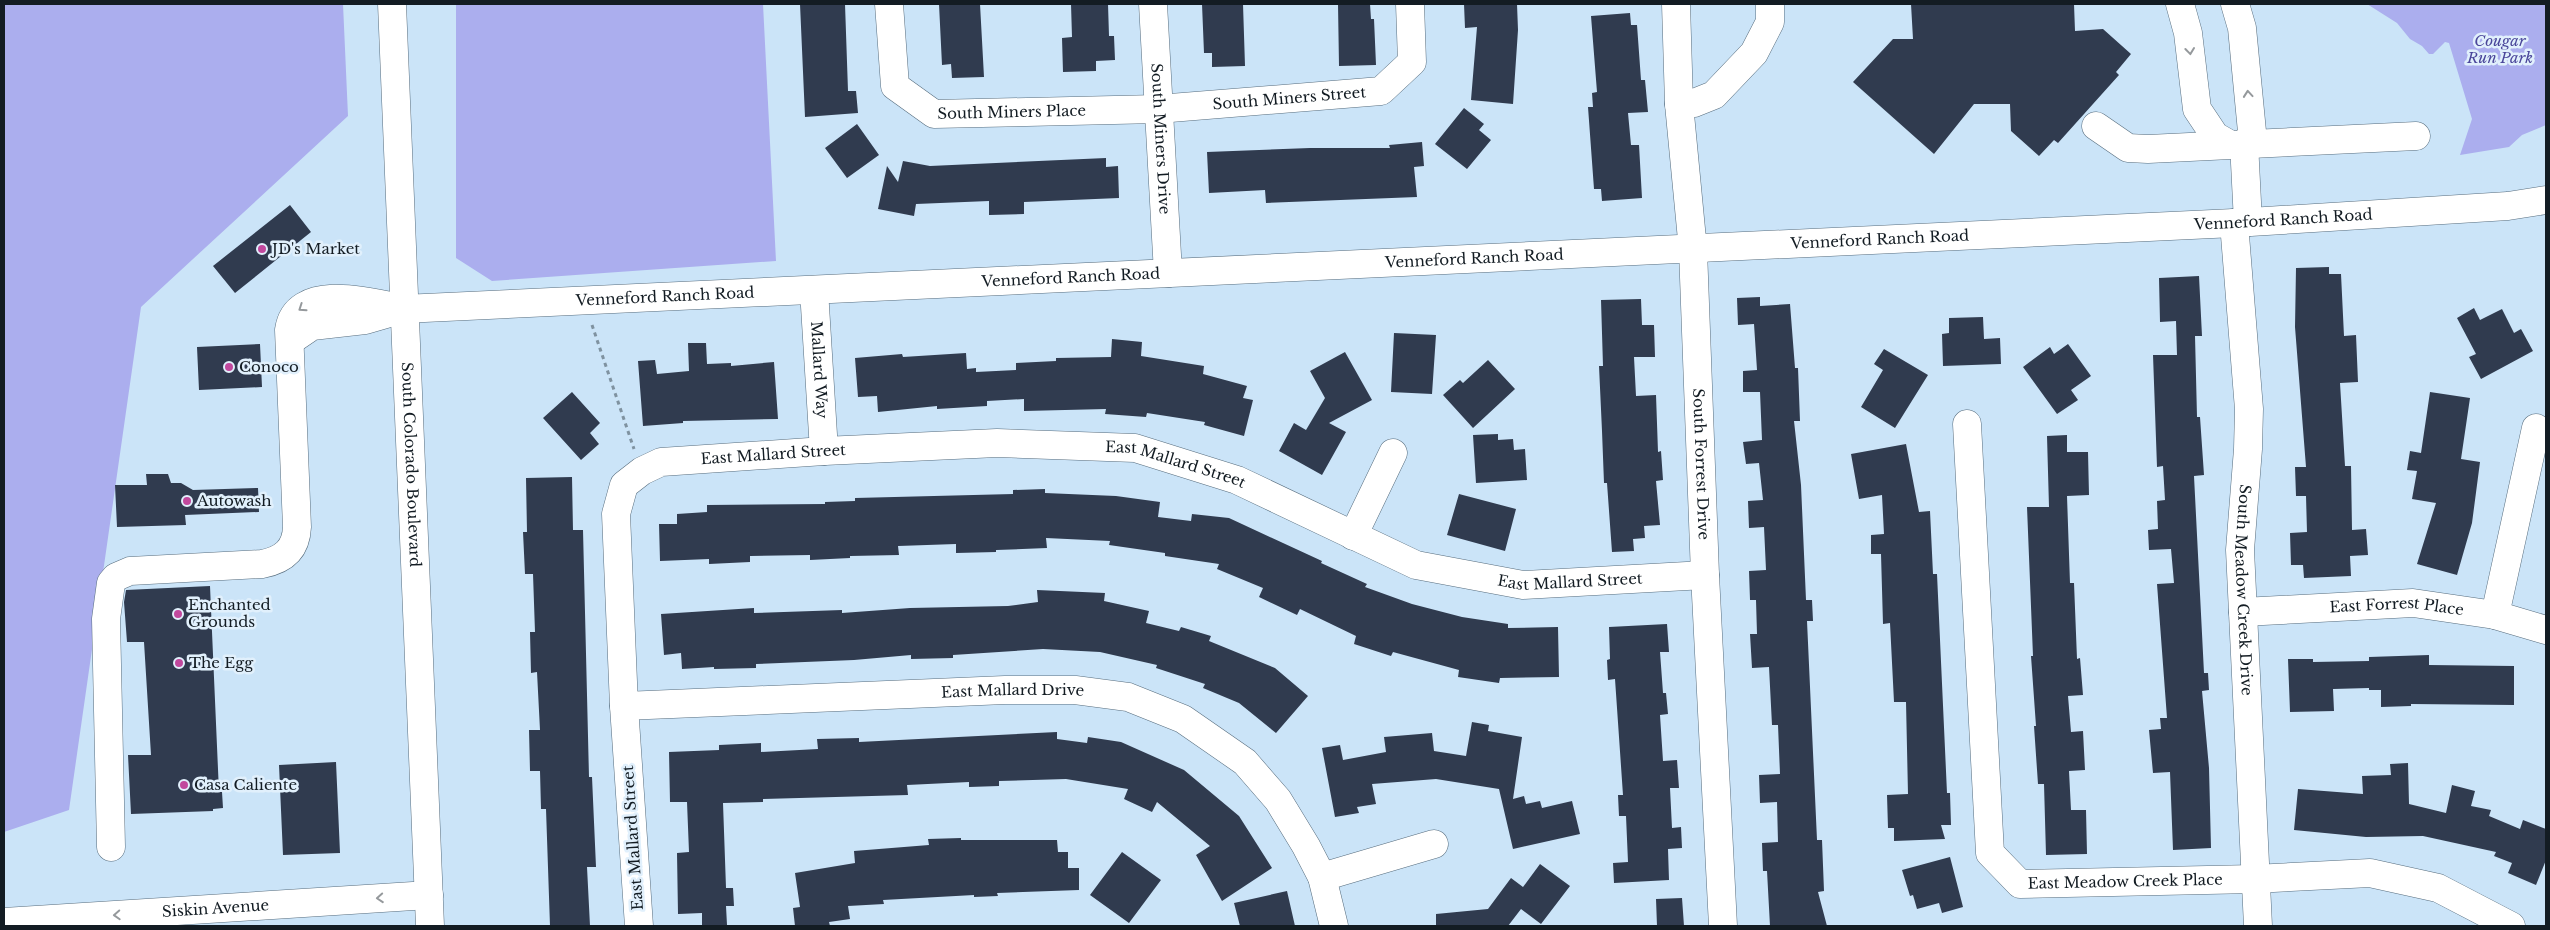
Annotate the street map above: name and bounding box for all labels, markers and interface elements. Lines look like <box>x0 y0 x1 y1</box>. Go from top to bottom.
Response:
park label: Cougar Run Park <box>2466 31 2533 67</box>
one-way arrow <box>2184 48 2195 56</box>
street label: South Miners Drive <box>1147 63 1175 215</box>
street label: South Miners Street <box>1212 82 1367 114</box>
one-way arrow <box>2243 90 2254 98</box>
street label: South Miners Place <box>937 101 1086 123</box>
street label: Venneford Ranch Road <box>2193 204 2373 234</box>
street label: Venneford Ranch Road <box>1789 225 1970 253</box>
place label: JD's Market <box>270 239 360 258</box>
marker: JD's Market <box>256 243 268 255</box>
street label: Venneford Ranch Road <box>1384 244 1564 272</box>
street label: Venneford Ranch Road <box>980 263 1160 291</box>
street label: Venneford Ranch Road <box>574 283 755 310</box>
one-way arrow <box>298 302 308 311</box>
street label: Mallard Way <box>807 321 832 419</box>
place label: Conoco <box>239 357 299 376</box>
marker: Conoco <box>223 361 235 373</box>
street label: South Colorado Boulevard <box>398 362 425 568</box>
street label: South Forrest Drive <box>1689 388 1714 540</box>
street label: East Mallard Street <box>1105 437 1249 492</box>
street label: East Mallard Street <box>700 440 846 468</box>
street label: South Meadow Creek Drive <box>2231 484 2257 696</box>
place label: Autowash <box>196 491 272 510</box>
marker: Autowash <box>181 495 193 507</box>
street label: East Mallard Street <box>1496 568 1643 594</box>
street label: East Forrest Place <box>2329 593 2465 619</box>
place label: Enchanted Grounds <box>188 595 271 631</box>
marker: Enchanted Grounds <box>172 608 184 620</box>
place label: The Egg <box>189 653 254 672</box>
marker: The Egg <box>173 657 185 669</box>
street label: East Mallard Drive <box>941 680 1085 702</box>
street label: East Mallard Street <box>618 765 647 911</box>
place label: Casa Caliente <box>194 775 297 794</box>
marker: Casa Caliente <box>178 779 190 791</box>
street label: East Meadow Creek Place <box>2028 870 2223 893</box>
one-way arrow <box>376 892 384 903</box>
street label: Siskin Avenue <box>161 895 270 921</box>
one-way arrow <box>113 910 121 921</box>

